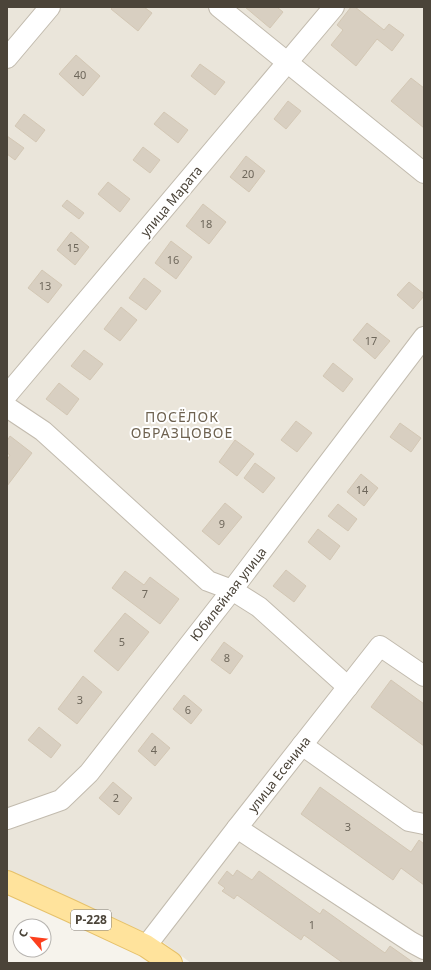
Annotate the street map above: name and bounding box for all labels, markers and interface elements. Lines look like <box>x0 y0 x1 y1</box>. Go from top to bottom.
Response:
house number: 40 <box>74 67 86 82</box>
street label: улица Марата <box>136 162 206 240</box>
house number: 20 <box>242 166 254 181</box>
house number: 18 <box>200 216 212 231</box>
house number: 15 <box>67 240 79 255</box>
house number: 16 <box>167 252 179 267</box>
house number: 13 <box>39 278 51 293</box>
house number: 17 <box>365 333 377 348</box>
district label: ПОСЁЛОК ОБРАЗЦОВОЕ <box>131 407 233 442</box>
house number: 14 <box>356 482 369 497</box>
house number: 9 <box>219 516 225 531</box>
street label: Юбилейная улица <box>186 543 270 645</box>
house number: 7 <box>142 586 148 601</box>
house number: 5 <box>119 634 125 649</box>
house number: 8 <box>224 650 230 665</box>
house number: 3 <box>77 692 83 707</box>
house number: 6 <box>185 702 191 717</box>
street label: улица Есенина <box>244 732 314 816</box>
house number: 4 <box>151 742 158 757</box>
house number: 2 <box>113 790 119 805</box>
house number: 3 <box>345 819 351 834</box>
road number: Р-228 <box>71 910 111 930</box>
house number: 1 <box>309 917 315 932</box>
north arrow <box>12 918 52 958</box>
text: С <box>14 926 31 940</box>

